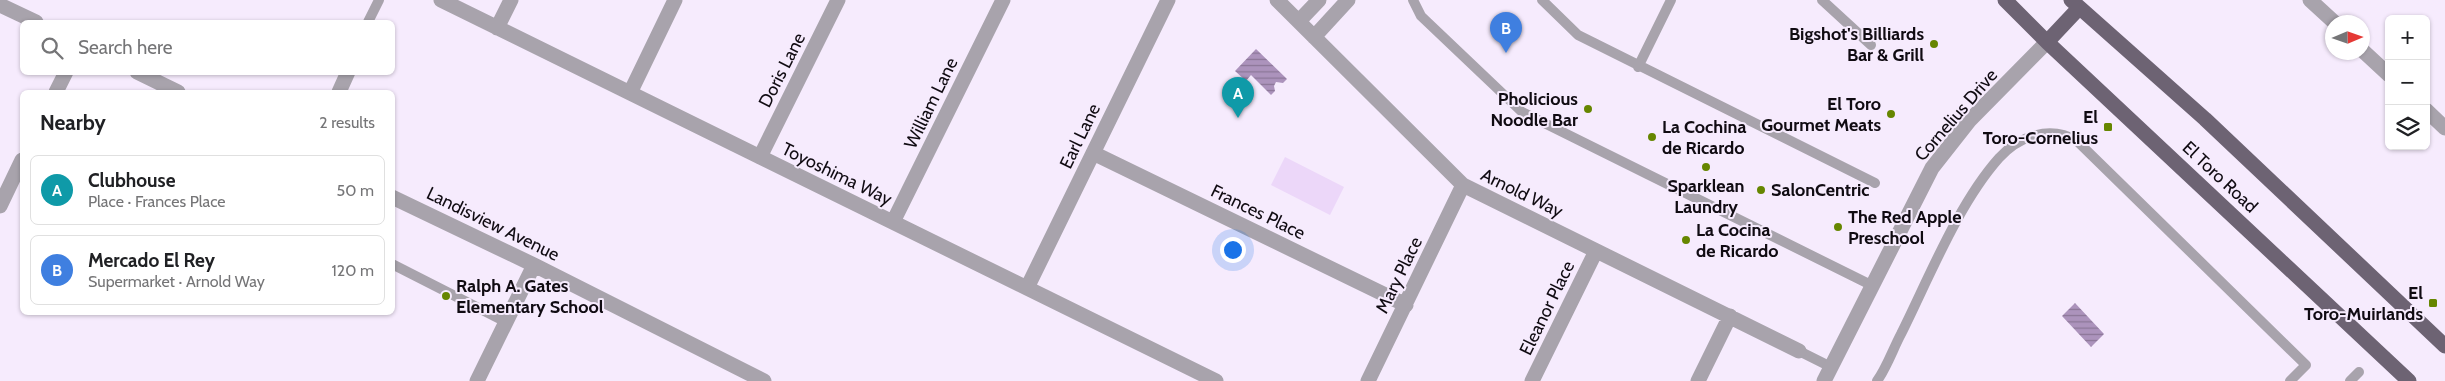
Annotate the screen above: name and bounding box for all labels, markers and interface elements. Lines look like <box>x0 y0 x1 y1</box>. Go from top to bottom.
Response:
pin: B <box>1490 12 1522 53</box>
north arrow <box>2325 15 2370 60</box>
map controls <box>2385 15 2430 150</box>
button: + <box>2385 15 2430 60</box>
search box <box>20 20 395 75</box>
place label: Bigshot's Billiards Bar & Grill <box>1789 23 1924 66</box>
street label: Doris Lane <box>754 29 810 111</box>
icon: search <box>38 34 66 62</box>
text: Search here <box>78 36 172 59</box>
marker: Bigshot's Billiards Bar & Grill <box>1928 38 1940 50</box>
street label: William Lane <box>900 54 962 152</box>
button: − <box>2385 60 2430 105</box>
street label: Cornelius Drive <box>1910 64 2002 166</box>
pin: A <box>1222 77 1254 118</box>
place label: Pholicious Noodle Bar <box>1491 88 1578 131</box>
place label: El Toro Gourmet Meats <box>1761 93 1881 136</box>
street label: Earl Lane <box>1055 100 1105 172</box>
marker: Pholicious Noodle Bar <box>1582 103 1594 115</box>
button: layers <box>2385 105 2430 150</box>
place label: El Toro-Cornelius <box>1983 106 2098 149</box>
marker: El Toro Gourmet Meats <box>1885 108 1897 120</box>
text: Nearby <box>40 110 106 135</box>
text: 2 results <box>319 113 375 132</box>
place label: La Cochina de Ricardo <box>1662 116 1746 159</box>
marker: El Toro-Cornelius <box>2102 121 2114 133</box>
marker: La Cochina de Ricardo <box>1646 131 1658 143</box>
street label: El Toro Road <box>2178 137 2262 217</box>
street label: Toyoshima Way <box>778 138 896 210</box>
marker: Sparklean Laundry <box>1700 161 1712 173</box>
street label: Arnold Way <box>1477 164 1567 222</box>
text: Clubhouse <box>88 169 175 192</box>
place label: Sparklean Laundry <box>1667 175 1745 218</box>
place label: SalonCentric <box>1771 179 1870 201</box>
street label: Frances Place <box>1207 180 1309 244</box>
text: A <box>52 181 62 200</box>
text: 50 m <box>337 181 374 200</box>
street label: Landisview Avenue <box>423 182 563 266</box>
marker: SalonCentric <box>1755 184 1767 196</box>
text: Place · Frances Place <box>88 192 226 211</box>
place label: The Red Apple Preschool <box>1848 206 1961 249</box>
place label: La Cocina de Ricardo <box>1696 219 1779 262</box>
marker: The Red Apple Preschool <box>1832 221 1844 233</box>
street label: Mary Place <box>1371 233 1427 317</box>
marker: La Cocina de Ricardo <box>1680 234 1692 246</box>
your location <box>1220 237 1246 263</box>
text: Mercado El Rey <box>88 249 215 272</box>
street label: Eleanor Place <box>1515 257 1579 359</box>
text: B <box>52 261 62 280</box>
text: 120 m <box>332 261 374 280</box>
text: Supermarket · Arnold Way <box>88 272 265 291</box>
place label: Ralph A. Gates Elementary School <box>456 275 604 318</box>
place label: El Toro-Muirlands <box>2304 282 2423 325</box>
marker: Ralph A. Gates Elementary School <box>440 290 452 302</box>
marker: El Toro-Muirlands <box>2427 297 2439 309</box>

